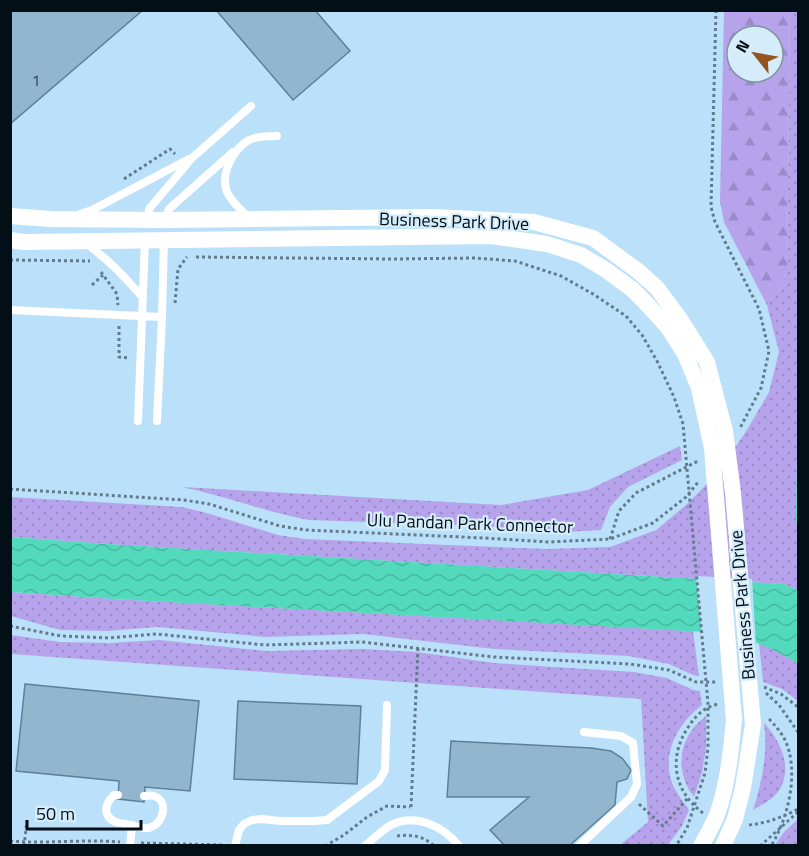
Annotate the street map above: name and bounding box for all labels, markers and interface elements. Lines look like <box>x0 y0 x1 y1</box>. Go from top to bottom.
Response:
north arrow <box>725 24 785 84</box>
text: N <box>729 35 755 57</box>
house number: 1 <box>32 69 40 92</box>
street label: Business Park Drive <box>378 205 530 237</box>
street label: Ulu Pandan Park Connector <box>366 506 574 540</box>
street label: Business Park Drive <box>722 529 762 681</box>
scale bar <box>27 793 141 831</box>
text: 50 m <box>36 800 75 827</box>

